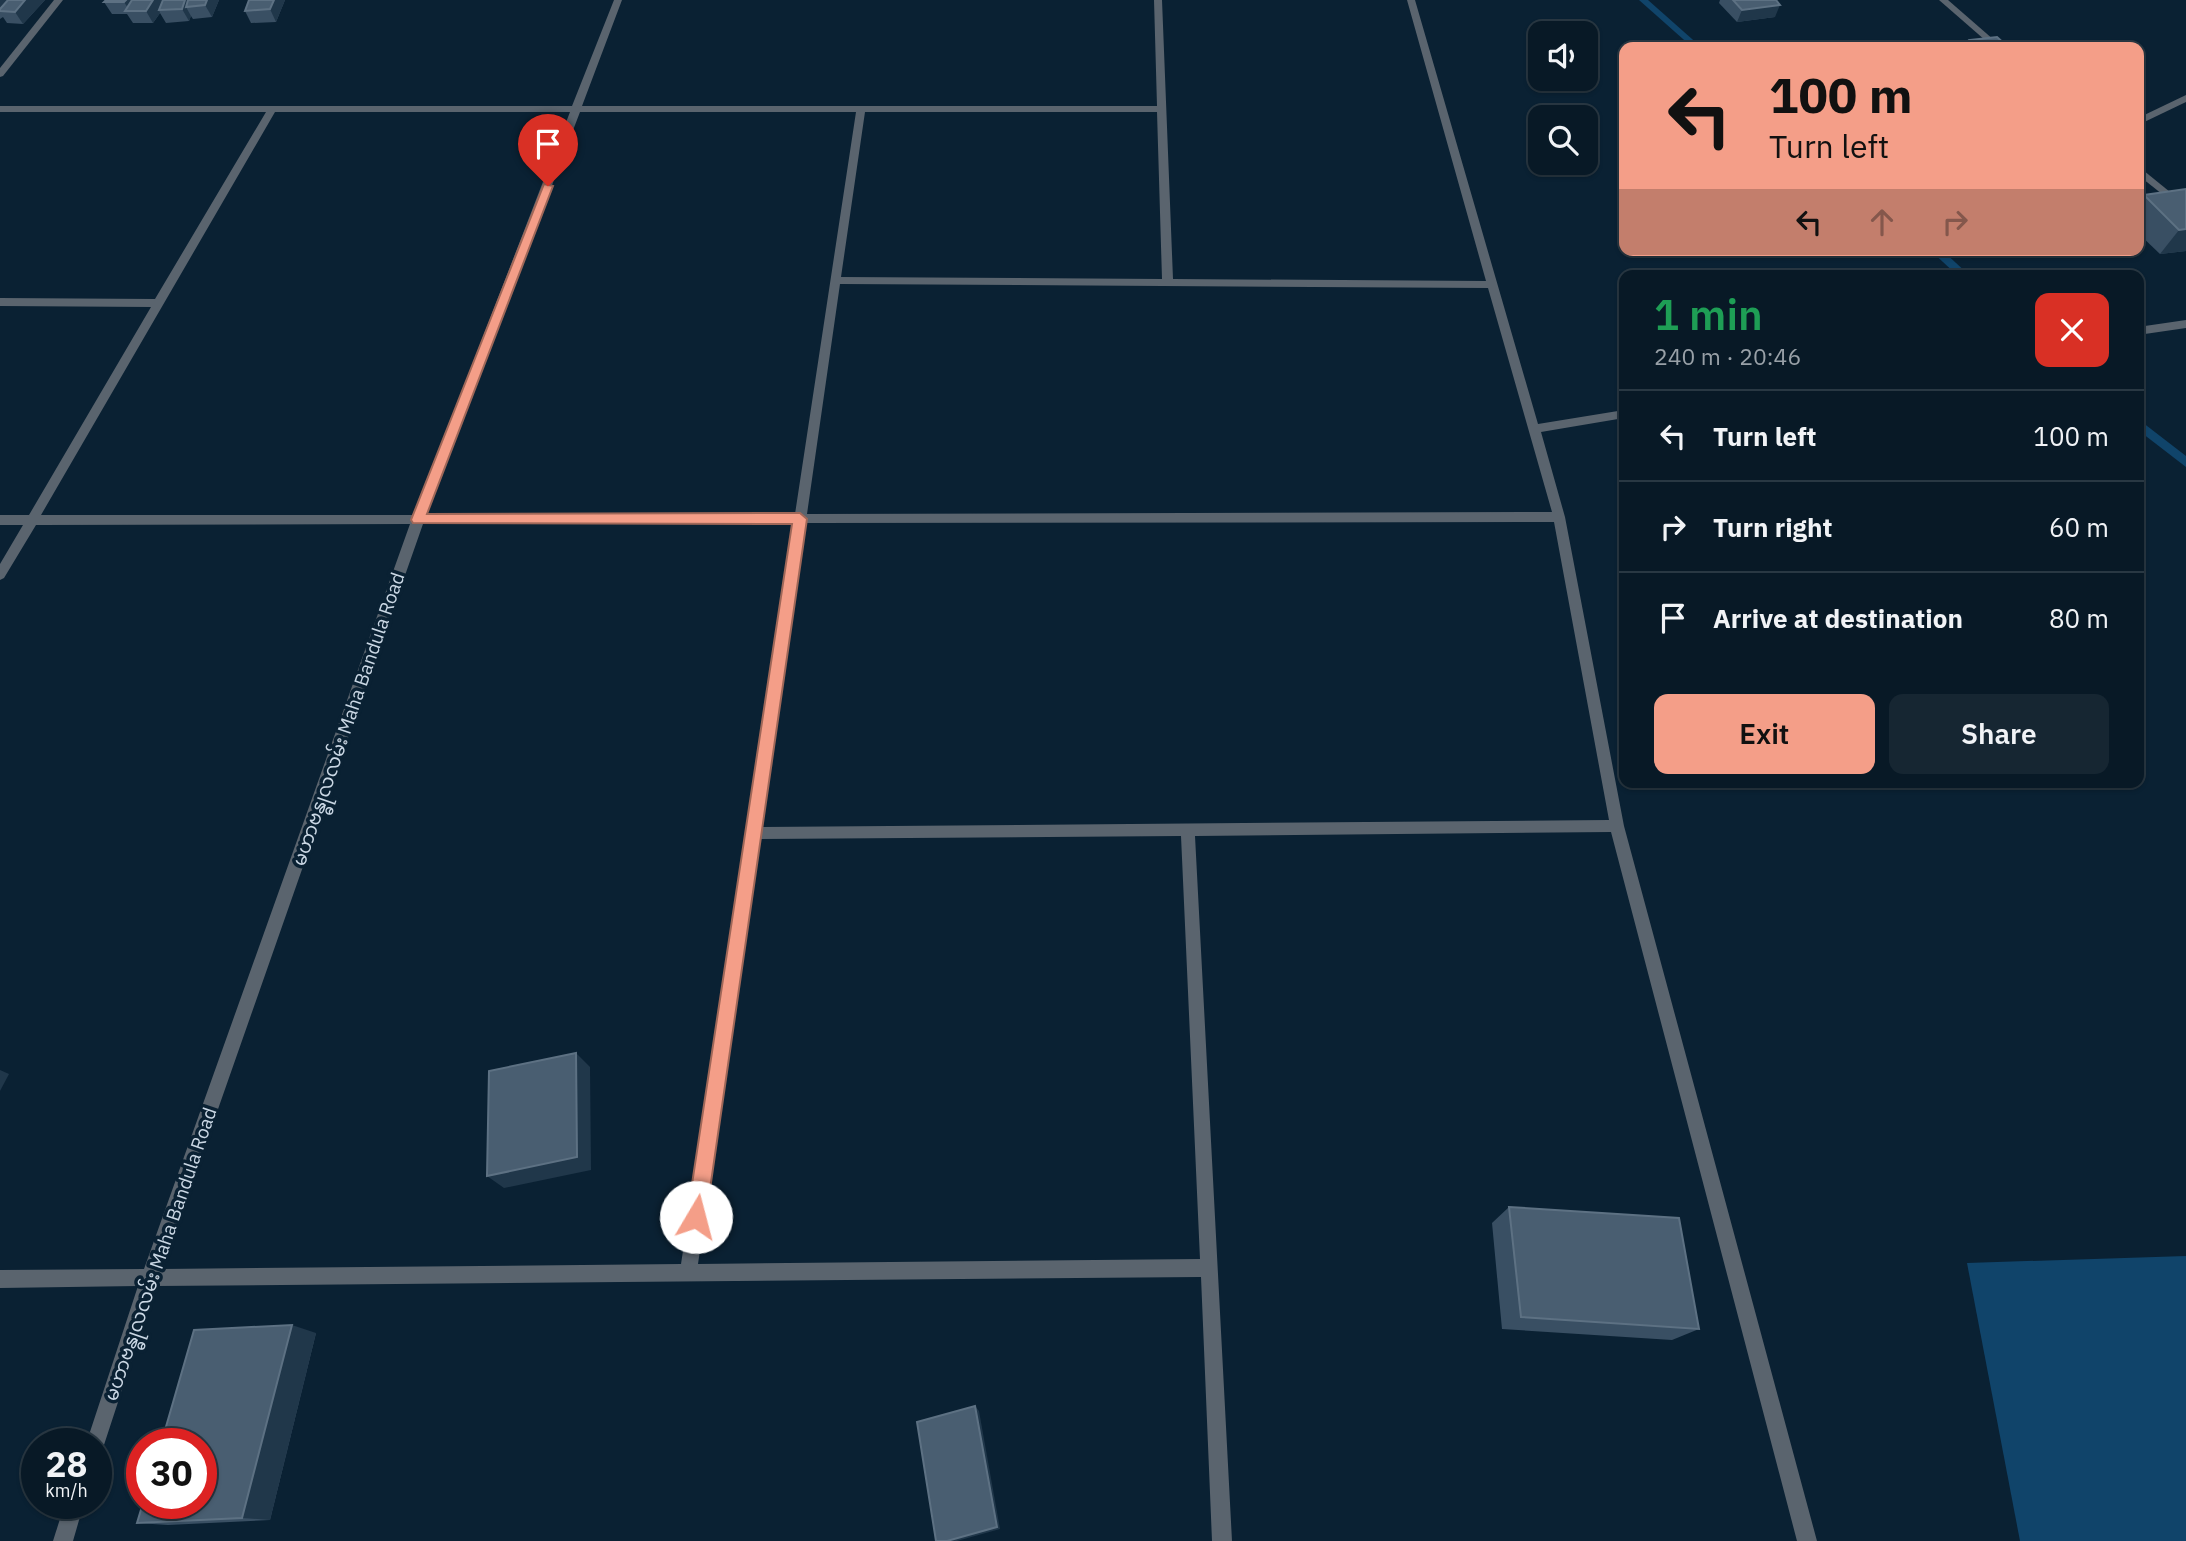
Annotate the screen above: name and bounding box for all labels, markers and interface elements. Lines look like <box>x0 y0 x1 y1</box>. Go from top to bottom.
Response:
map controls <box>1528 21 1598 175</box>
button: sound <box>1528 21 1598 91</box>
text: 100 m <box>1769 63 1913 126</box>
icon: left <box>1654 70 1745 161</box>
button: search <box>1528 105 1598 175</box>
pin <box>518 114 578 186</box>
icon: arrive <box>529 125 567 163</box>
text: Turn left <box>1769 125 1889 167</box>
icon: left <box>1790 203 1828 241</box>
icon: ahead <box>1863 203 1901 241</box>
icon: right <box>1936 203 1974 241</box>
text: 1 min <box>1654 287 1763 342</box>
button: close <box>2035 293 2109 367</box>
text: 240 m · 20:46 <box>1654 341 1801 371</box>
icon: left <box>1654 417 1692 455</box>
text: Turn left <box>1713 419 1816 453</box>
text: 100 m <box>2033 419 2109 453</box>
icon: right <box>1654 508 1692 546</box>
text: Turn right <box>1713 510 1832 544</box>
text: 60 m <box>2049 510 2109 544</box>
street label: မဟာဗန္ဓုလလမ်း Maha Bandula Road <box>284 568 414 870</box>
icon: arrive <box>1654 599 1692 637</box>
text: Arrive at destination <box>1713 601 1963 635</box>
text: 80 m <box>2049 601 2109 635</box>
button: Exit <box>1654 694 1875 774</box>
button: Share <box>1889 694 2109 774</box>
street label: မဟာဗန္ဓုလလမ်း Maha Bandula Road <box>96 1103 226 1405</box>
position arrow <box>659 1180 733 1254</box>
speed limit sign: 30 <box>126 1428 217 1519</box>
text: 28 <box>45 1441 88 1487</box>
text: km/h <box>45 1479 88 1502</box>

